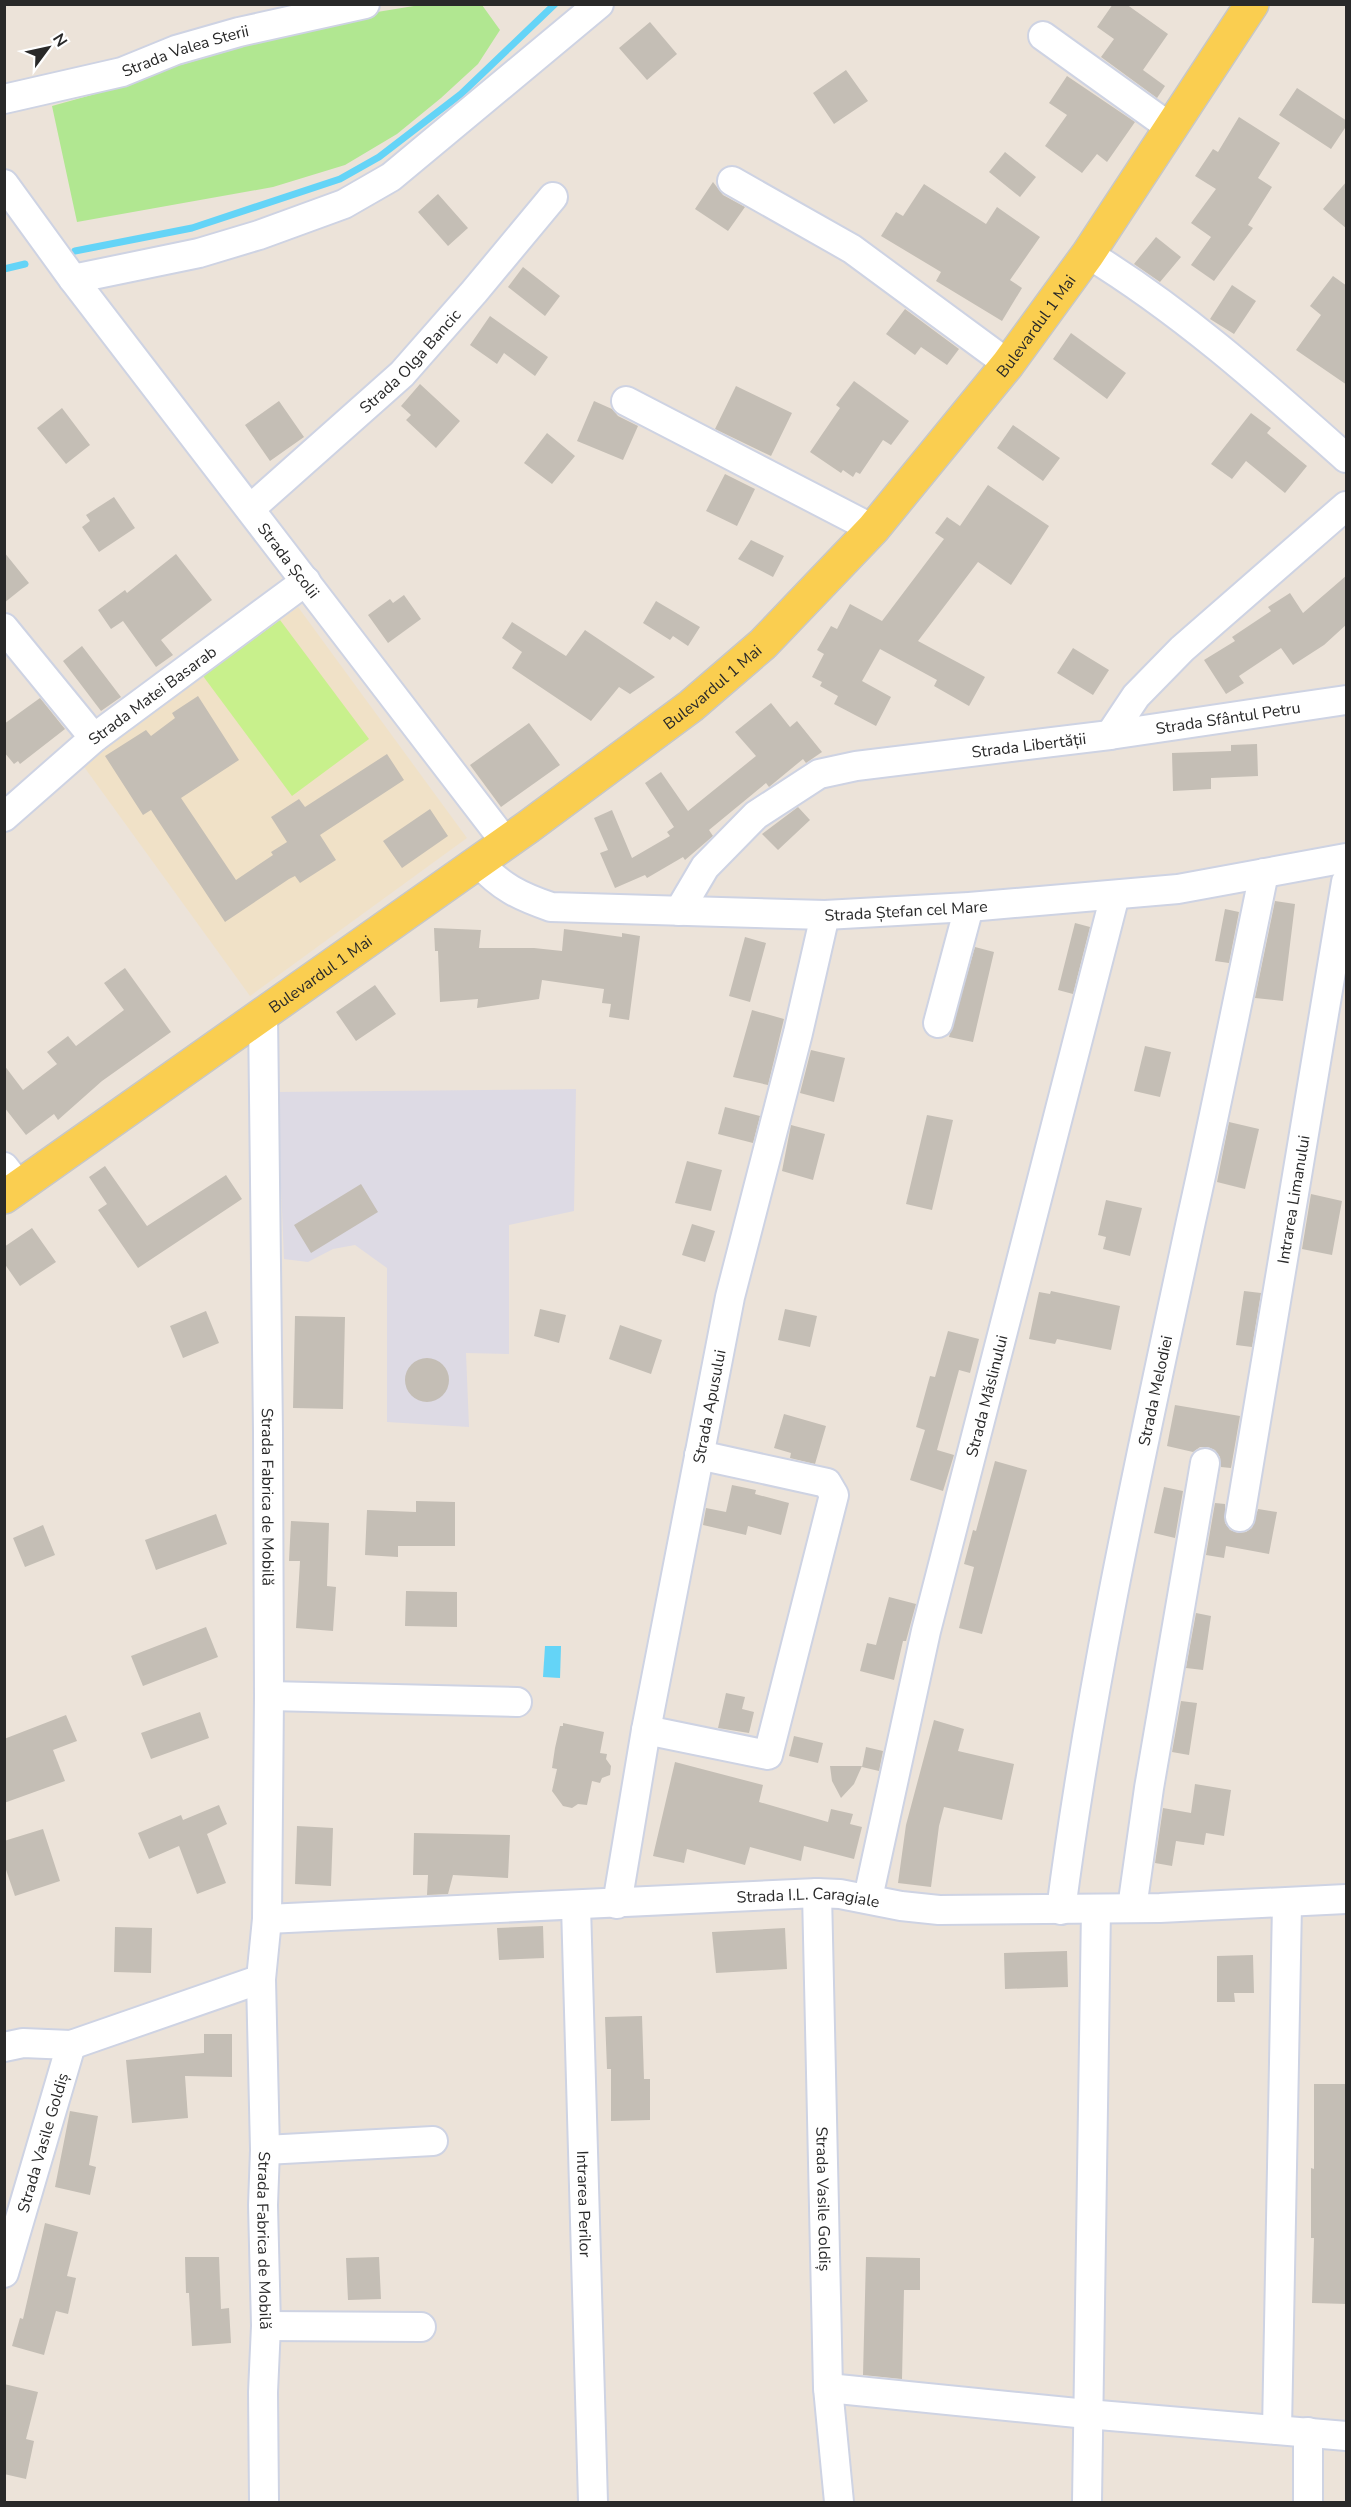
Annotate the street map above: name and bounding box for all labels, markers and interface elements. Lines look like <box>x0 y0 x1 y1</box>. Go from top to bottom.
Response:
north arrow <box>18 18 78 78</box>
street label: Strada Valea Sterii <box>119 20 251 83</box>
text: N <box>47 29 72 51</box>
street label: Bulevardul 1 Mai <box>992 271 1081 382</box>
street label: Strada Olga Bancic <box>355 304 466 419</box>
street label: Strada Școlii <box>252 519 324 603</box>
street label: Bulevardul 1 Mai <box>659 640 767 735</box>
street label: Strada Matei Basarab <box>84 641 221 750</box>
street label: Strada Sfântul Petru <box>1154 697 1302 740</box>
street label: Strada Libertății <box>970 728 1087 764</box>
street label: Strada Ștefan cel Mare <box>824 895 988 927</box>
street label: Bulevardul 1 Mai <box>265 930 377 1019</box>
street label: Intrarea Limanului <box>1272 1134 1316 1265</box>
street label: Strada Măslinului <box>961 1333 1014 1460</box>
street label: Strada Melodiei <box>1133 1333 1178 1448</box>
street label: Strada Apusului <box>688 1348 732 1465</box>
street label: Strada Fabrica de Mobilă <box>256 1408 279 1586</box>
street label: Strada I.L. Caragiale <box>736 1883 881 1914</box>
street label: Strada Vasile Goldiș <box>12 2070 74 2215</box>
street label: Strada Vasile Goldiș <box>810 2126 835 2272</box>
street label: Intrarea Perilor <box>571 2150 596 2258</box>
street label: Strada Fabrica de Mobilă <box>251 2151 276 2330</box>

